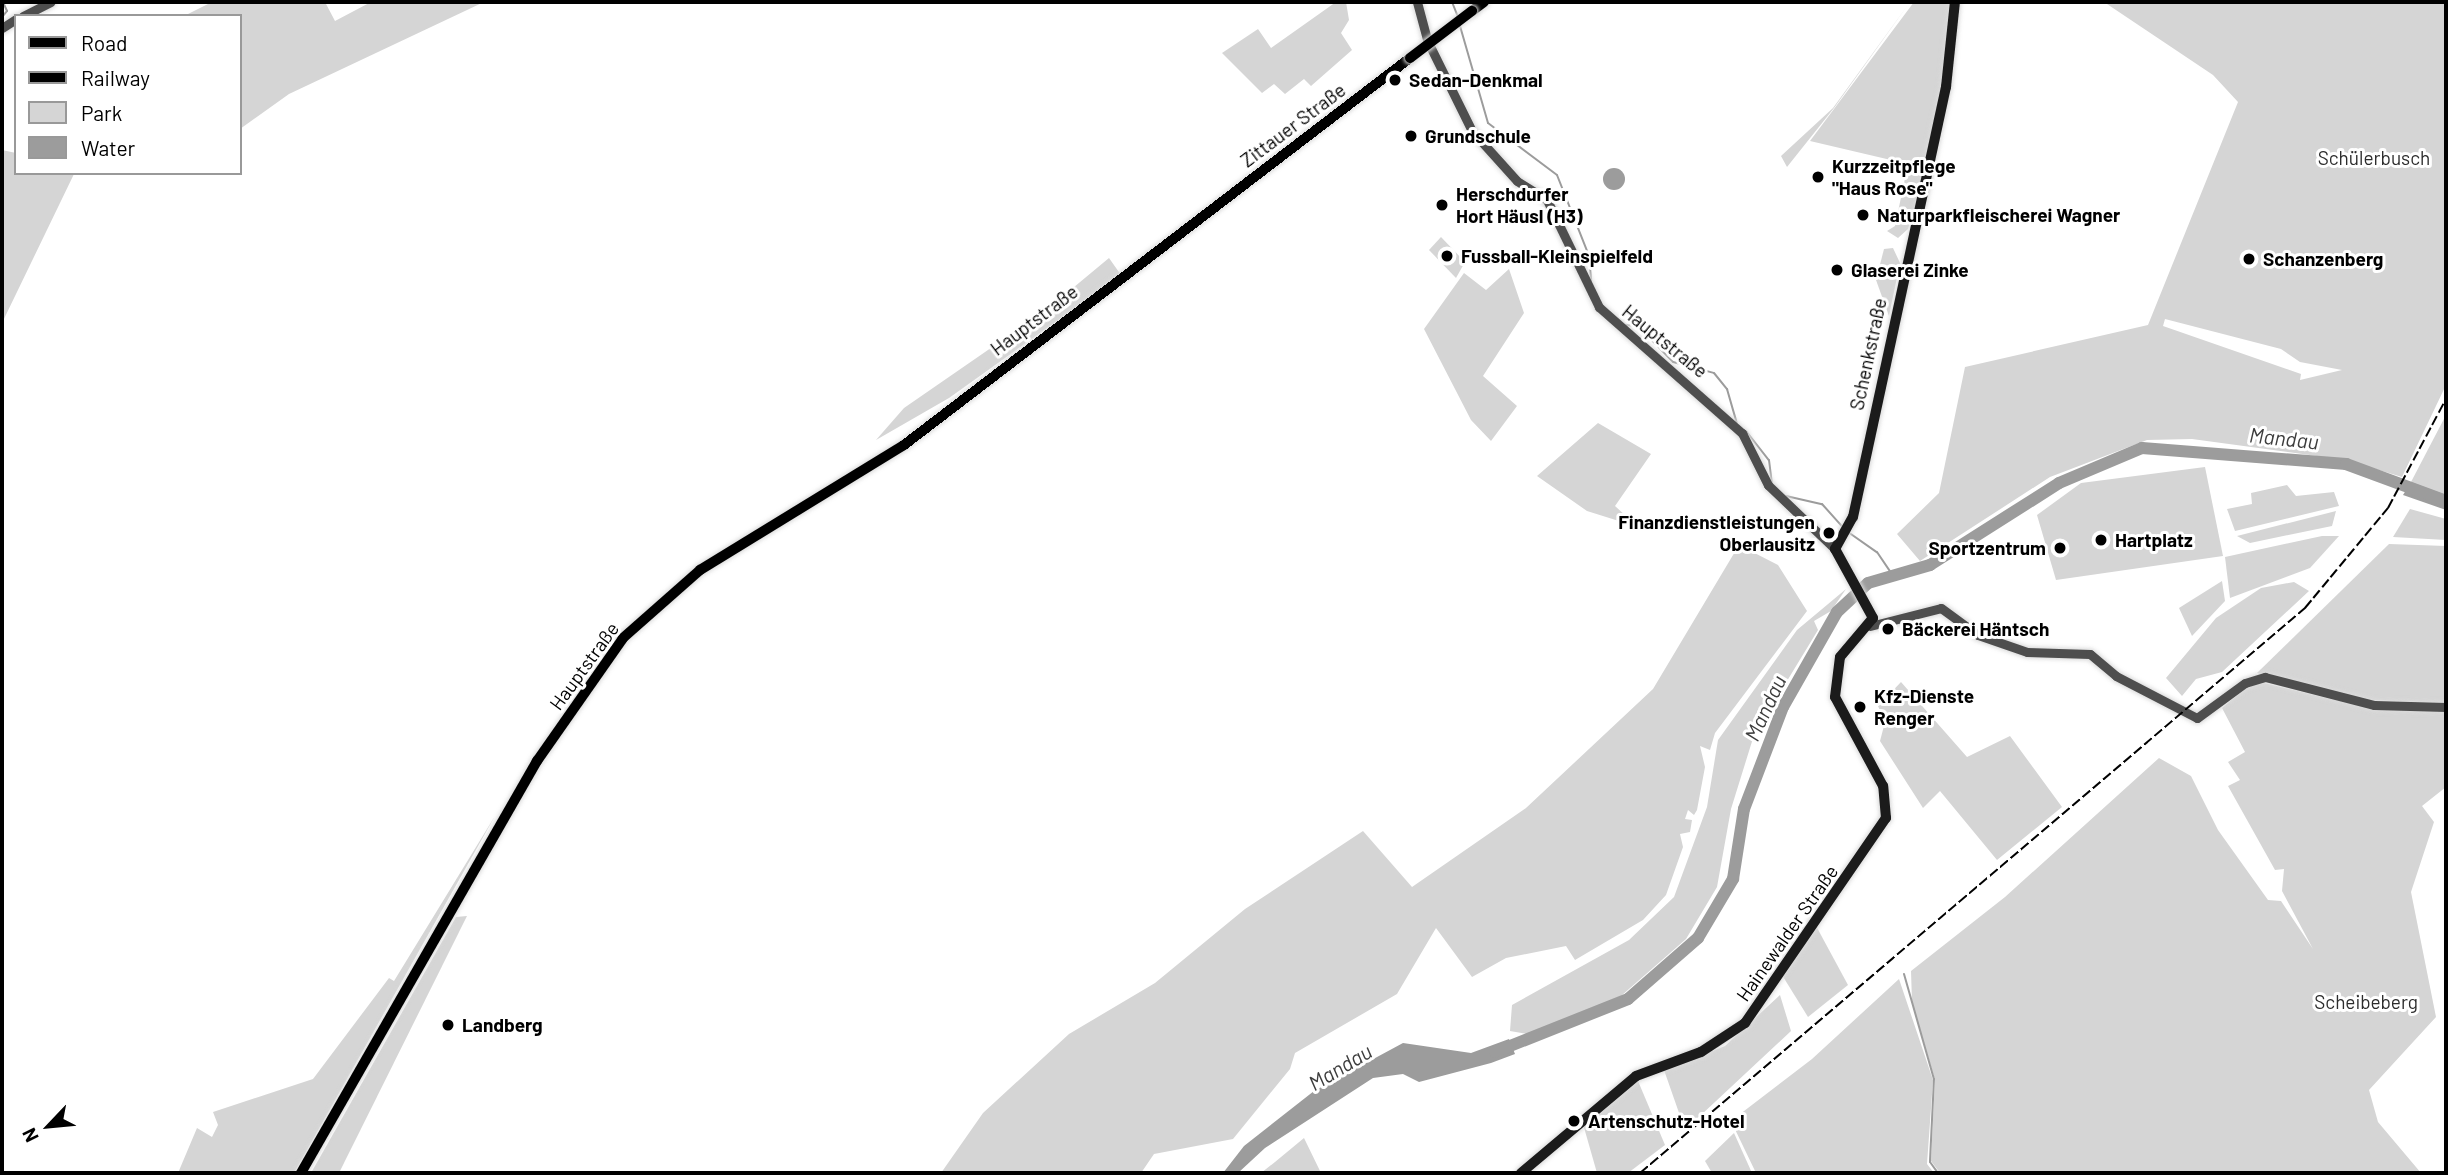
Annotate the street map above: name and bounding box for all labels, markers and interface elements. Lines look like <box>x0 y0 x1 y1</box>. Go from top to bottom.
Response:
legend <box>14 14 242 175</box>
text: Road <box>81 30 127 55</box>
text: Railway <box>81 65 150 90</box>
place label: Sedan-Denkmal <box>1409 69 1543 91</box>
marker: Sedan-Denkmal <box>1387 72 1403 88</box>
street label: Zittauer Straße <box>1236 78 1350 172</box>
text: Park <box>81 100 122 125</box>
place label: Grundschule <box>1425 125 1531 147</box>
marker: Grundschule <box>1403 128 1419 144</box>
text: Water <box>81 135 135 160</box>
park label: Schülerbusch <box>2318 147 2430 169</box>
place label: Kurzzeitpflege "Haus Rose" <box>1832 155 1956 199</box>
marker: Kurzzeitpflege "Haus Rose" <box>1810 169 1826 185</box>
place label: Herschdurfer Hort Häusl (H3) <box>1456 183 1583 227</box>
marker: Herschdurfer Hort Häusl (H3) <box>1434 197 1450 213</box>
place label: Naturparkfleischerei Wagner <box>1877 204 2120 226</box>
marker: Naturparkfleischerei Wagner <box>1855 207 1871 223</box>
place label: Fussball-Kleinspielfeld <box>1461 245 1653 267</box>
marker: Fussball-Kleinspielfeld <box>1439 248 1455 264</box>
place label: Schanzenberg <box>2263 248 2383 270</box>
marker: Schanzenberg <box>2241 251 2257 267</box>
place label: Glaserei Zinke <box>1851 259 1969 281</box>
marker: Glaserei Zinke <box>1829 262 1845 278</box>
street label: Hauptstraße <box>986 280 1082 360</box>
street label: Schenkstraße <box>1845 296 1891 412</box>
street label: Hauptstraße <box>1618 300 1712 382</box>
water label: Mandau <box>2248 422 2320 454</box>
place label: Finanzdienstleistungen Oberlausitz <box>1618 511 1815 555</box>
marker: Finanzdienstleistungen Oberlausitz <box>1821 525 1837 541</box>
place label: Hartplatz <box>2115 529 2193 551</box>
marker: Hartplatz <box>2093 532 2109 548</box>
place label: Sportzentrum <box>1929 537 2046 559</box>
marker: Sportzentrum <box>2052 540 2068 556</box>
street label: Hauptstraße <box>544 618 624 714</box>
place label: Bäckerei Häntsch <box>1902 618 2049 640</box>
marker: Bäckerei Häntsch <box>1880 621 1896 637</box>
water label: Mandau <box>1739 671 1791 745</box>
place label: Kfz-Dienste Renger <box>1874 685 1974 729</box>
marker: Kfz-Dienste Renger <box>1852 699 1868 715</box>
street label: Hainewalder Straße <box>1731 860 1843 1006</box>
park label: Scheibeberg <box>2314 991 2418 1013</box>
place label: Landberg <box>462 1014 542 1036</box>
marker: Landberg <box>440 1017 456 1033</box>
water label: Mandau <box>1304 1038 1376 1096</box>
north arrow <box>14 1091 84 1161</box>
place label: Artenschutz-Hotel <box>1588 1110 1745 1132</box>
marker: Artenschutz-Hotel <box>1566 1113 1582 1129</box>
text: N <box>17 1125 43 1146</box>

